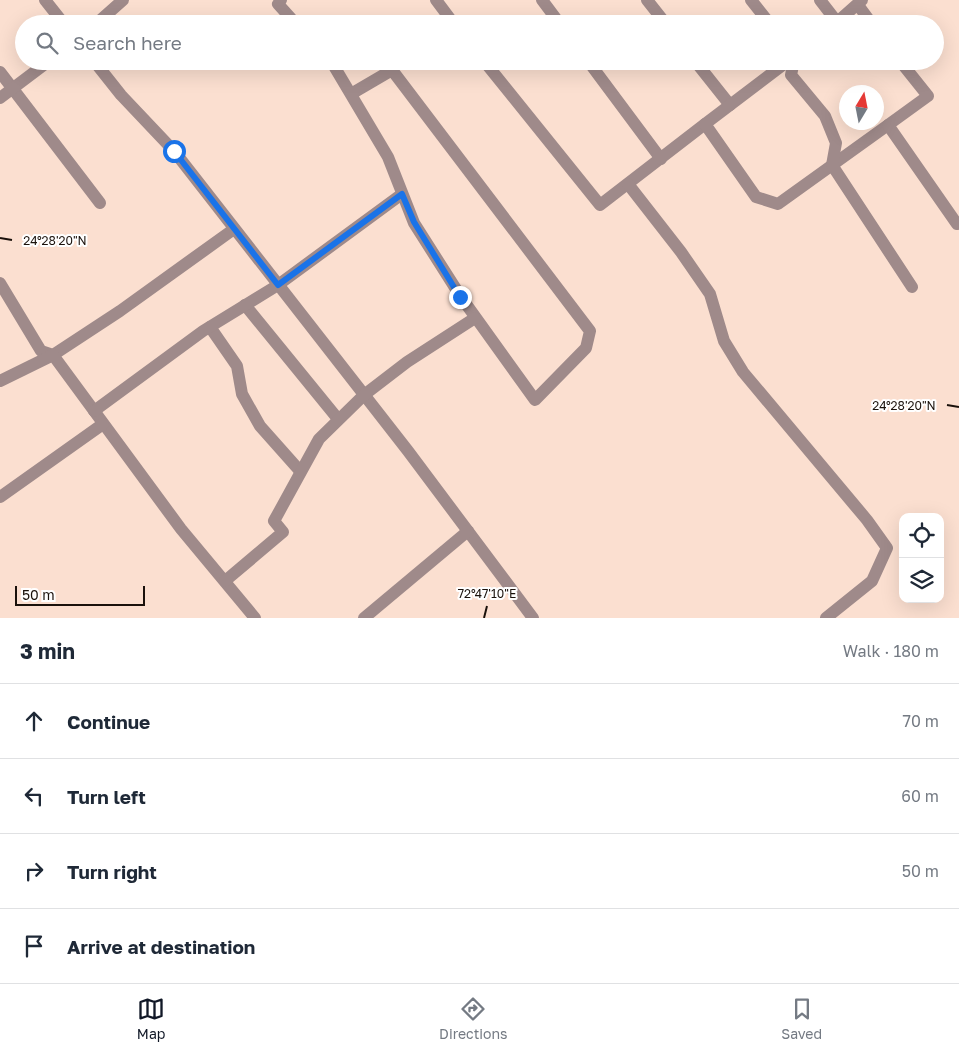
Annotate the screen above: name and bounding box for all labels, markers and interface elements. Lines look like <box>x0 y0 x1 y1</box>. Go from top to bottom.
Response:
search box <box>15 15 944 70</box>
icon: search <box>33 29 61 57</box>
text: Search here <box>73 31 182 54</box>
north arrow <box>839 85 884 130</box>
route start <box>163 140 186 163</box>
text: 24°28'20"N <box>23 233 87 248</box>
route end <box>449 286 472 309</box>
text: 24°28'20"N <box>872 398 936 413</box>
map controls <box>899 513 944 603</box>
button: locate <box>899 513 944 558</box>
button: layers <box>899 558 944 603</box>
scale bar <box>15 583 145 606</box>
text: 50 m <box>22 586 55 603</box>
text: 72°47'10"E <box>458 586 516 601</box>
text: 3 min <box>20 638 75 664</box>
text: Walk · 180 m <box>843 641 939 661</box>
icon: ahead <box>20 707 48 735</box>
text: Continue <box>67 710 150 733</box>
text: 70 m <box>902 711 939 731</box>
icon: left <box>20 782 48 810</box>
text: Turn left <box>67 785 146 808</box>
text: 60 m <box>901 786 939 806</box>
icon: right <box>20 857 48 885</box>
text: Turn right <box>67 860 157 883</box>
text: 50 m <box>902 861 939 881</box>
icon: arrive <box>20 932 48 960</box>
text: Arrive at destination <box>67 935 255 958</box>
tab: Map <box>137 995 165 1042</box>
tab: Directions <box>439 995 508 1042</box>
tab: Saved <box>781 995 822 1042</box>

